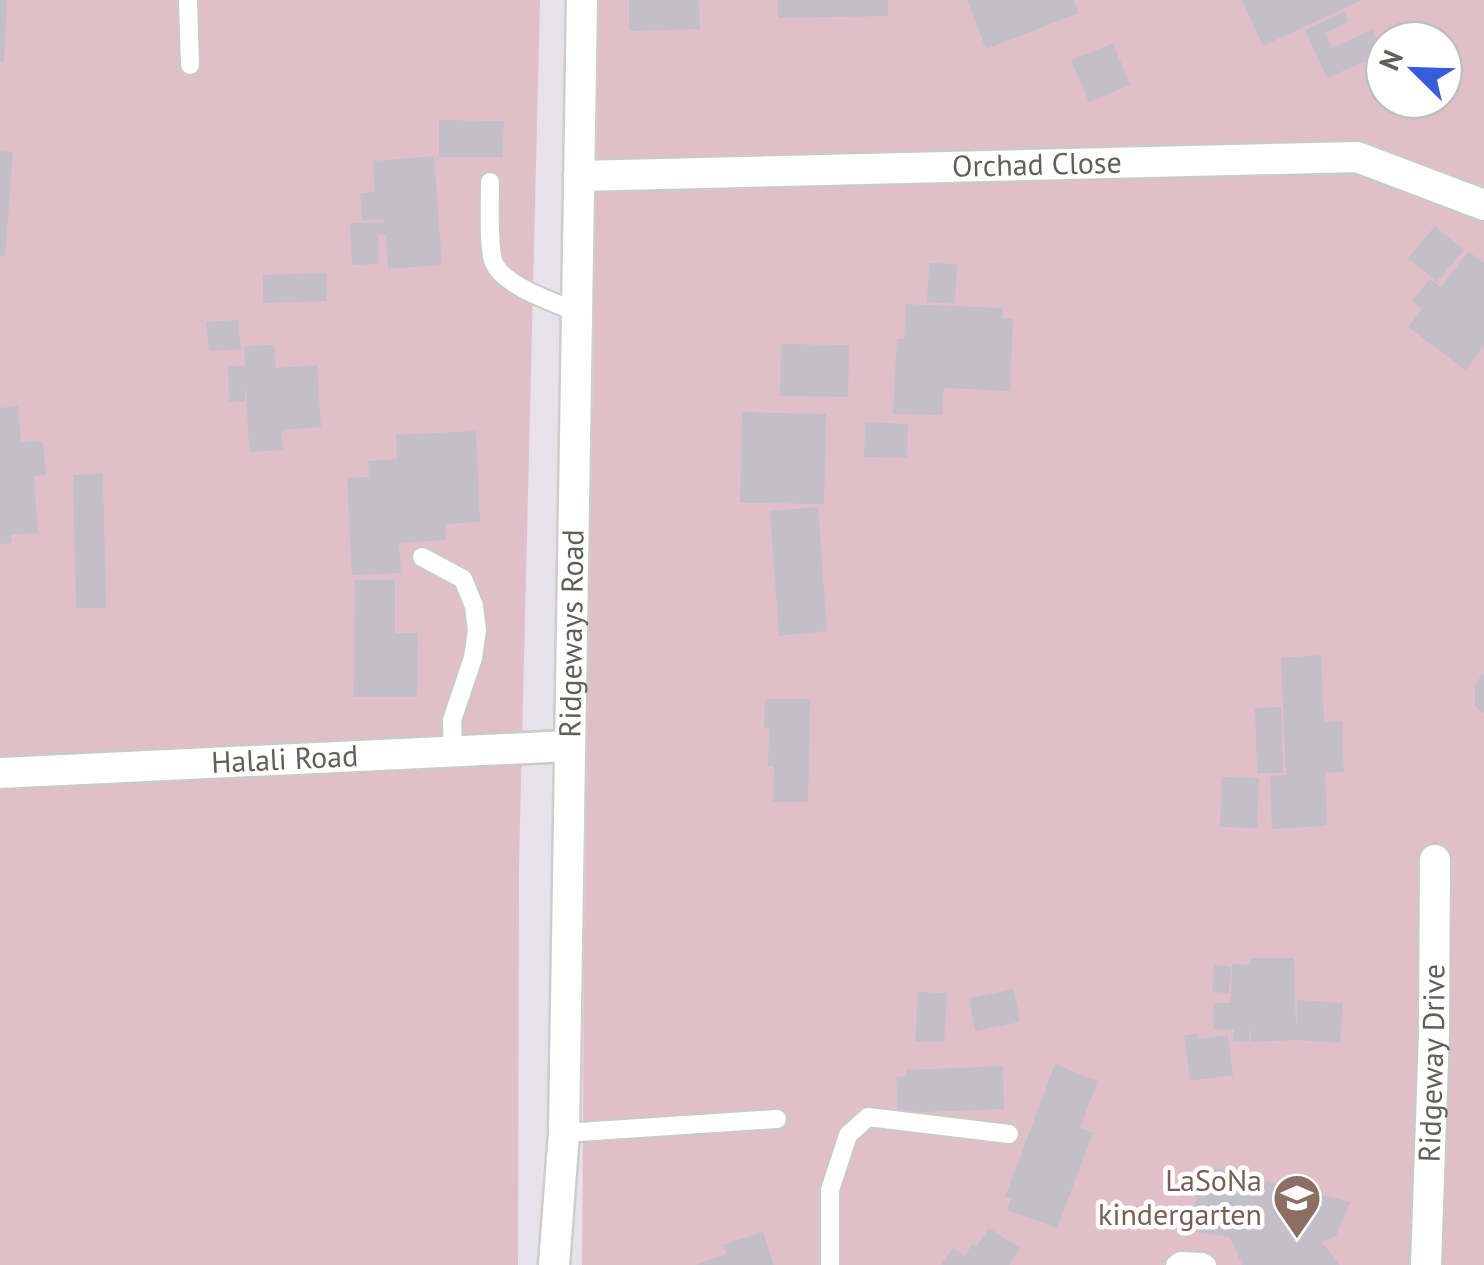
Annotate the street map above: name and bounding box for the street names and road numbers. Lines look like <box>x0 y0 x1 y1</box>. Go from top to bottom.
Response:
street label: Orchad Close <box>952 142 1122 185</box>
street label: Ridgeways Road <box>549 529 592 738</box>
street label: Halali Road <box>210 735 359 781</box>
street label: Ridgeway Drive <box>1409 964 1452 1163</box>

